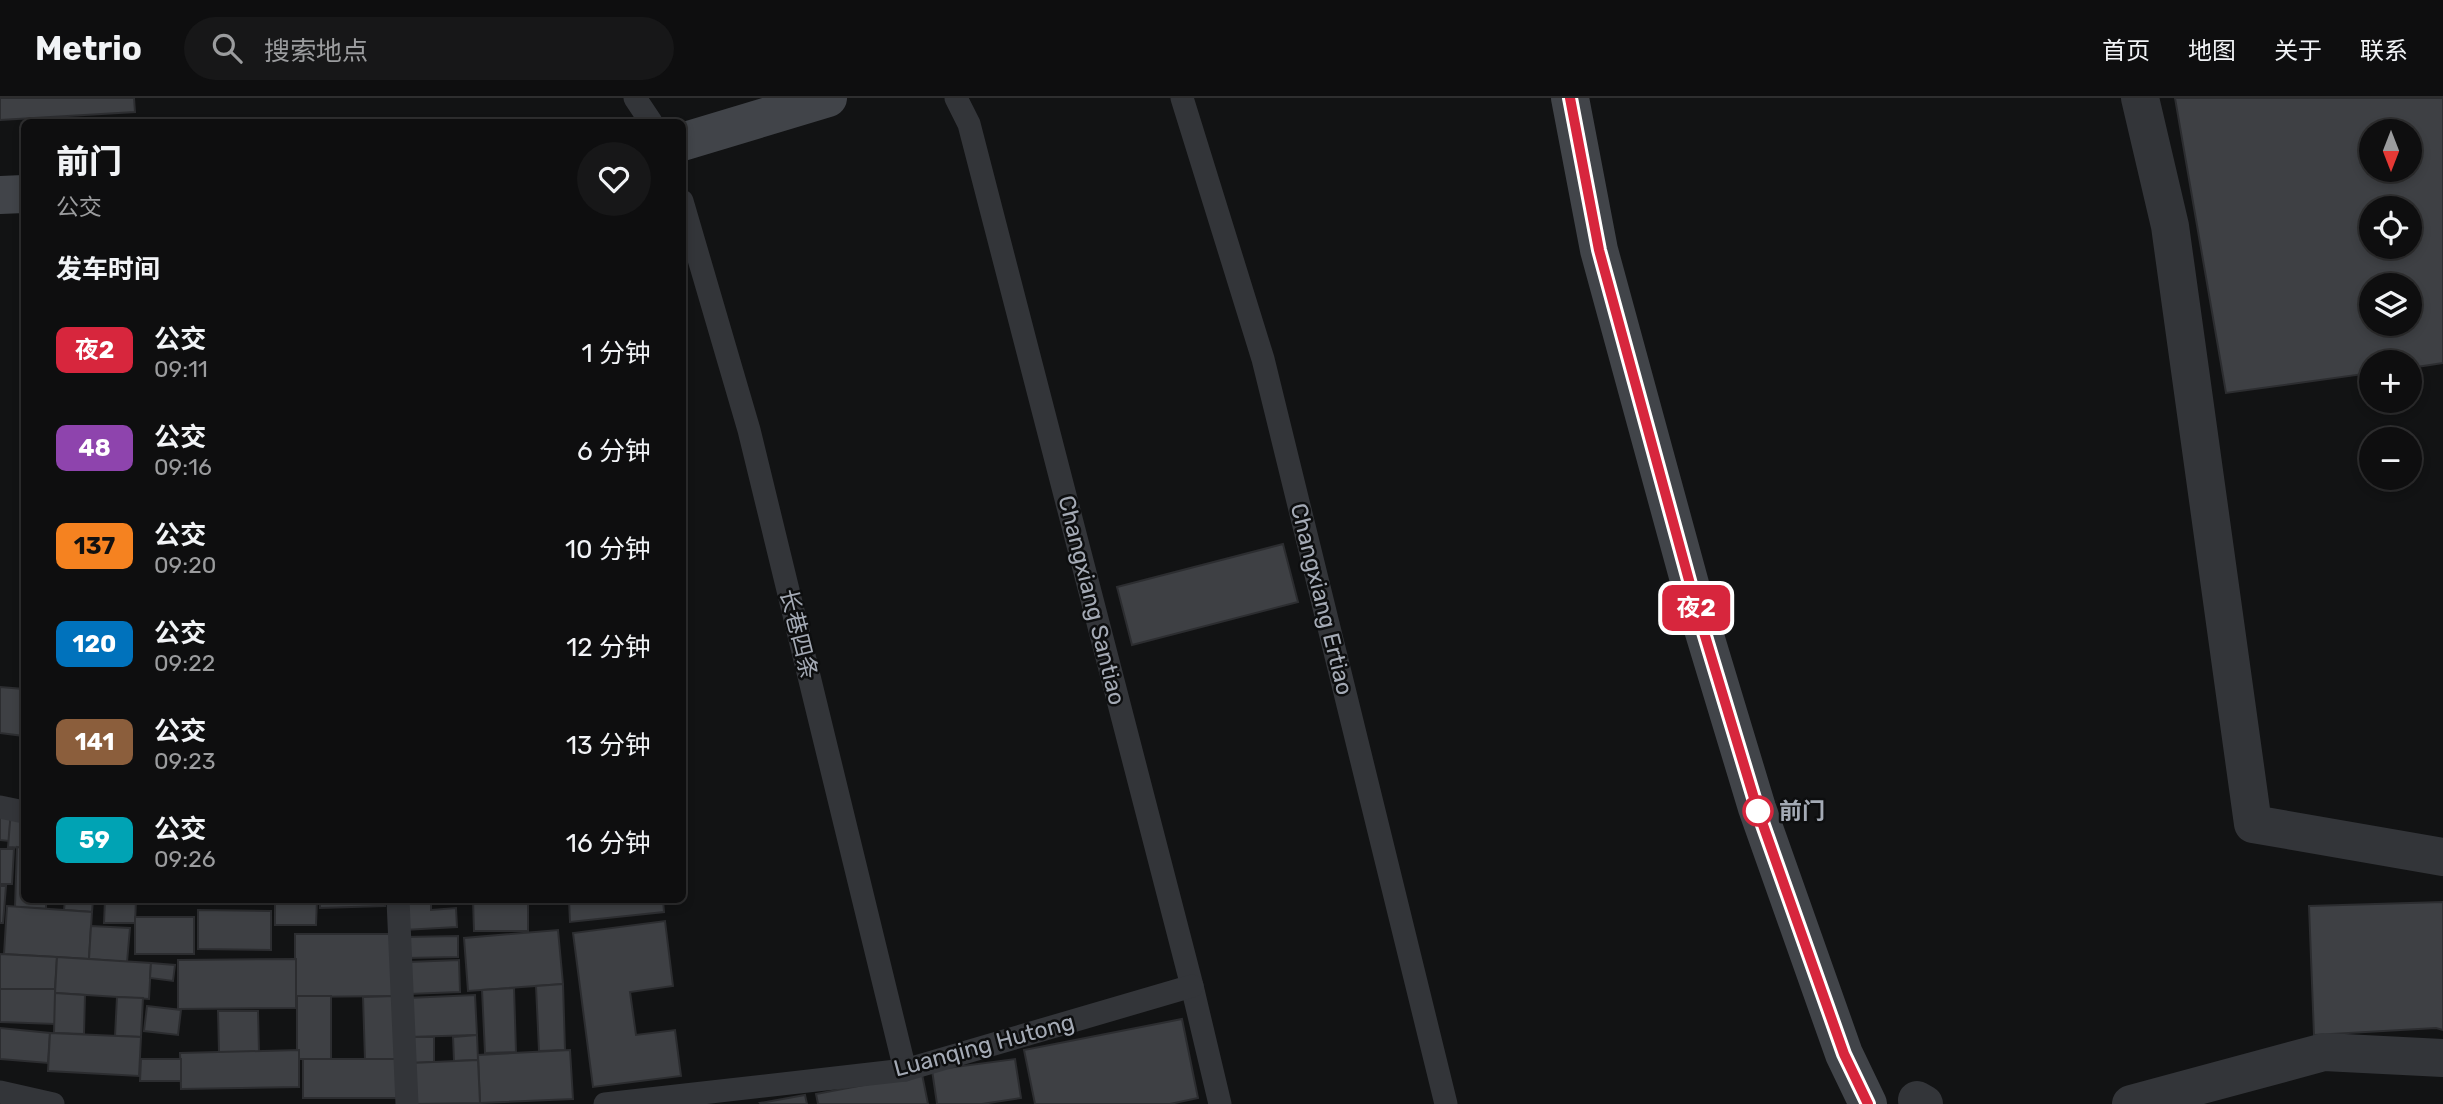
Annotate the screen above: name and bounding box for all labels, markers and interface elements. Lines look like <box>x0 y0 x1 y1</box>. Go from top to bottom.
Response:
search box <box>184 17 674 80</box>
text: Metrio <box>35 29 142 68</box>
icon: search <box>208 29 246 67</box>
text: 搜索地点 <box>264 36 368 67</box>
text: 首页 <box>2102 37 2150 65</box>
text: 地图 <box>2188 37 2236 65</box>
text: 关于 <box>2274 37 2322 65</box>
text: 联系 <box>2360 37 2408 65</box>
north arrow <box>2359 119 2422 182</box>
map controls <box>2359 119 2422 490</box>
text: 前门 <box>56 142 122 181</box>
button: heart <box>577 142 651 216</box>
text: 公交 <box>56 193 102 221</box>
button: locate <box>2359 196 2422 259</box>
text: 发车时间 <box>56 254 160 285</box>
button: layers <box>2359 273 2422 336</box>
text: 公交 <box>154 324 206 355</box>
text: 夜2 <box>75 336 114 364</box>
text: 1 分钟 <box>582 338 651 369</box>
button: + <box>2359 350 2422 413</box>
text: 09:11 <box>154 355 208 383</box>
text: 公交 <box>154 422 206 453</box>
button: − <box>2359 427 2422 490</box>
text: 48 <box>78 434 111 462</box>
text: 6 分钟 <box>577 436 651 467</box>
text: 09:16 <box>154 453 212 481</box>
street label: Changxiang Santiao <box>1052 492 1132 708</box>
street label: Changxiang Ertiao <box>1285 500 1359 698</box>
text: 公交 <box>154 520 206 551</box>
text: 137 <box>74 532 115 560</box>
text: 10 分钟 <box>565 534 651 565</box>
text: 09:20 <box>154 551 216 579</box>
line badge: 夜2 <box>1664 585 1728 631</box>
street label: 长巷四条 <box>774 586 824 682</box>
text: 夜2 <box>1676 594 1716 622</box>
text: 公交 <box>154 618 206 649</box>
text: 120 <box>73 630 116 658</box>
text: 12 分钟 <box>566 632 651 663</box>
text: 09:22 <box>154 649 215 677</box>
text: 公交 <box>154 716 206 747</box>
text: 141 <box>75 728 114 756</box>
text: 13 分钟 <box>566 730 651 761</box>
text: 09:23 <box>154 747 215 775</box>
marker: 前门 <box>1743 796 1773 826</box>
place label: 前门 <box>1779 797 1825 825</box>
text: 公交 <box>154 814 206 845</box>
text: 59 <box>79 826 110 854</box>
text: 16 分钟 <box>566 828 651 859</box>
text: 09:26 <box>154 845 216 873</box>
street label: Luanqing Hutong <box>891 1007 1077 1083</box>

